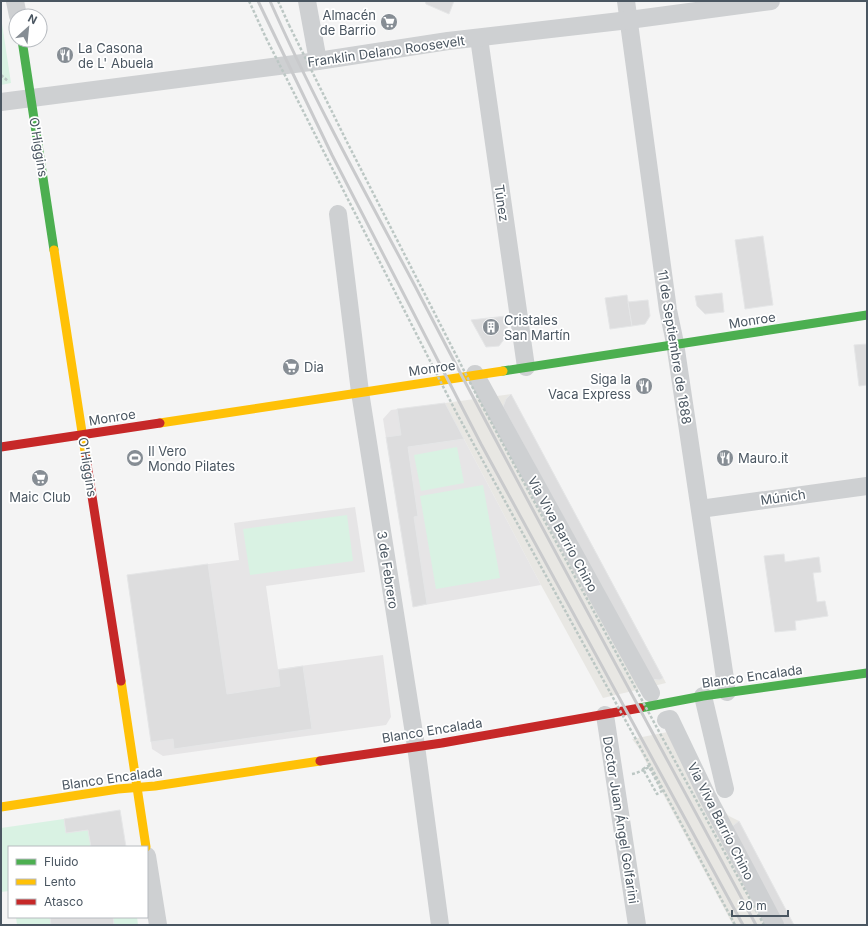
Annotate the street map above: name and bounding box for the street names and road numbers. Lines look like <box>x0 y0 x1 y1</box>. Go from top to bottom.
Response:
street label: Franklin Delano Roosevelt <box>306 32 466 70</box>
street label: O'Higgins <box>26 116 52 178</box>
street label: Túnez <box>491 183 513 223</box>
street label: 11 de Septiembre de 1888 <box>655 269 695 425</box>
street label: Monroe <box>727 308 777 332</box>
street label: Monroe <box>407 357 457 379</box>
street label: Monroe <box>87 405 137 429</box>
street label: O'Higgins <box>75 436 101 498</box>
street label: Via Viva Barrio Chino <box>525 473 602 595</box>
street label: Múnich <box>759 486 807 508</box>
street label: 3 de Febrero <box>374 530 402 610</box>
street label: Blanco Encalada <box>701 661 803 691</box>
street label: Blanco Encalada <box>381 714 483 746</box>
street label: Doctor Juan Ángel Golfarini <box>600 735 642 905</box>
street label: Via Viva Barrio Chino <box>684 760 758 883</box>
street label: Blanco Encalada <box>61 763 163 793</box>

